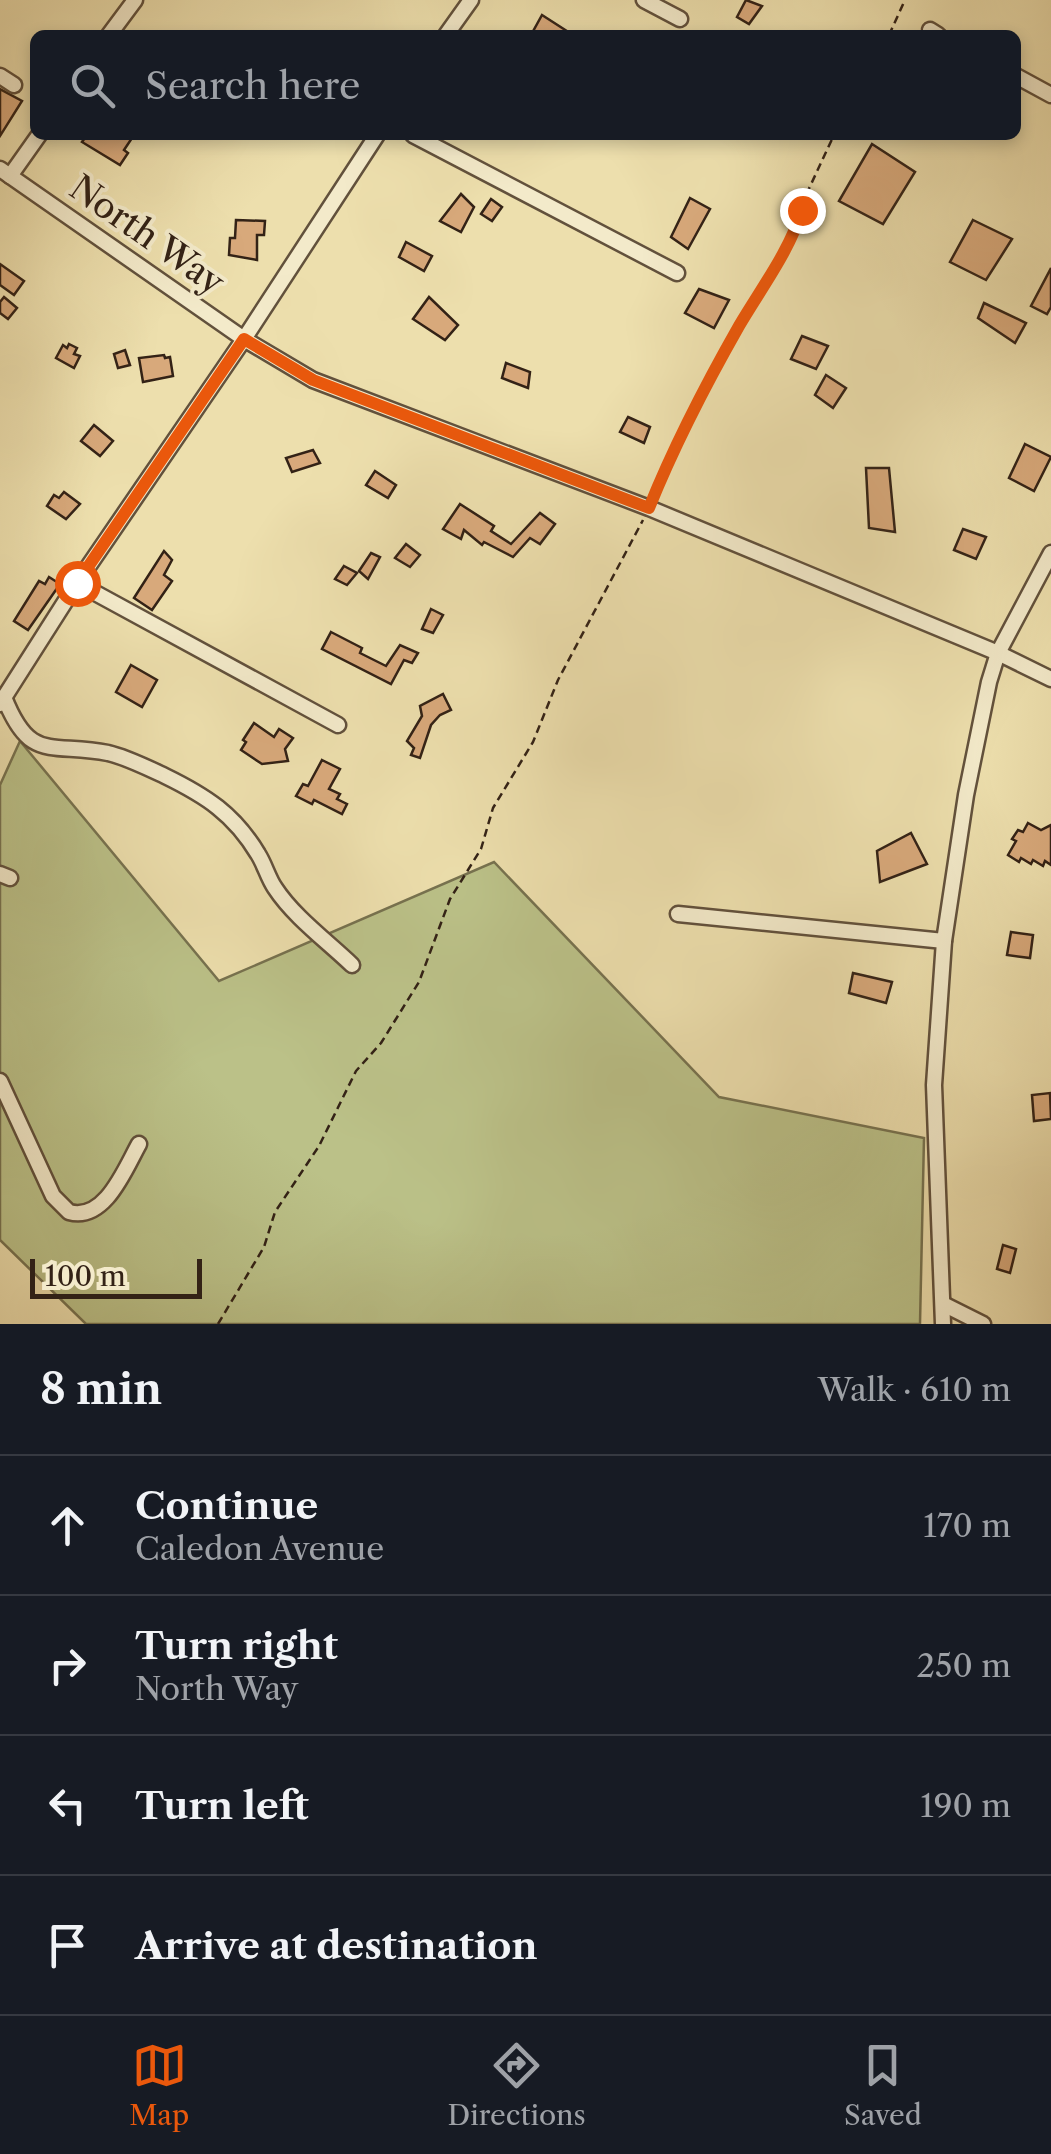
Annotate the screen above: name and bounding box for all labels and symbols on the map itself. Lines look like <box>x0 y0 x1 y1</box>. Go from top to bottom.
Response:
street label: North Way <box>62 166 233 304</box>
route end <box>780 188 826 234</box>
route start <box>55 561 101 607</box>
scale bar <box>30 1254 202 1298</box>

